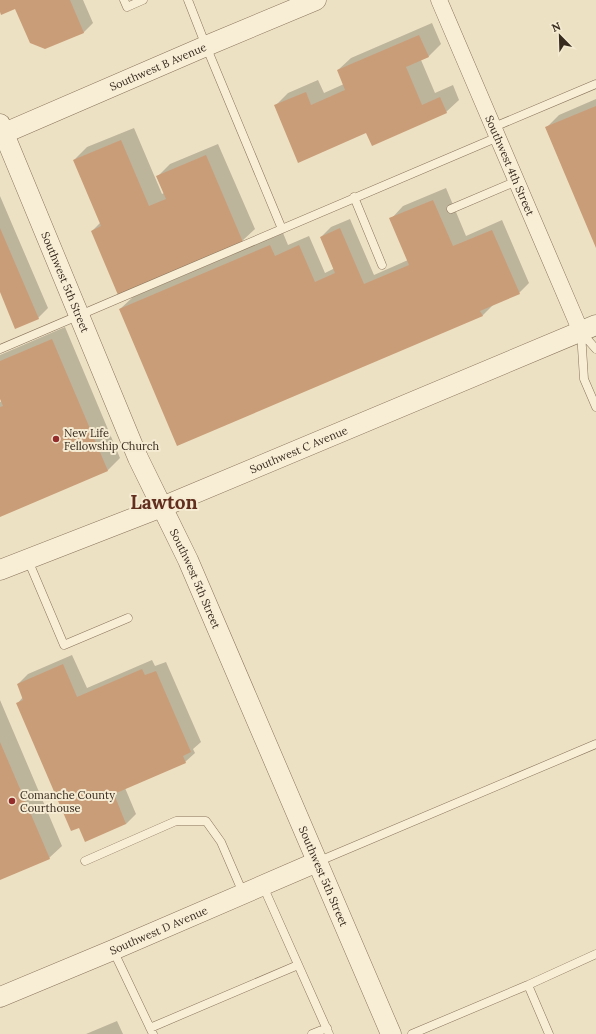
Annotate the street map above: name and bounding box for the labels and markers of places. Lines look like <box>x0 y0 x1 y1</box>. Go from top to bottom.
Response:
place label: New Life Fellowship Church <box>64 426 160 453</box>
marker: New Life Fellowship Church <box>51 434 61 444</box>
place label: Comanche County Courthouse <box>20 788 115 815</box>
marker: Comanche County Courthouse <box>7 796 17 806</box>

